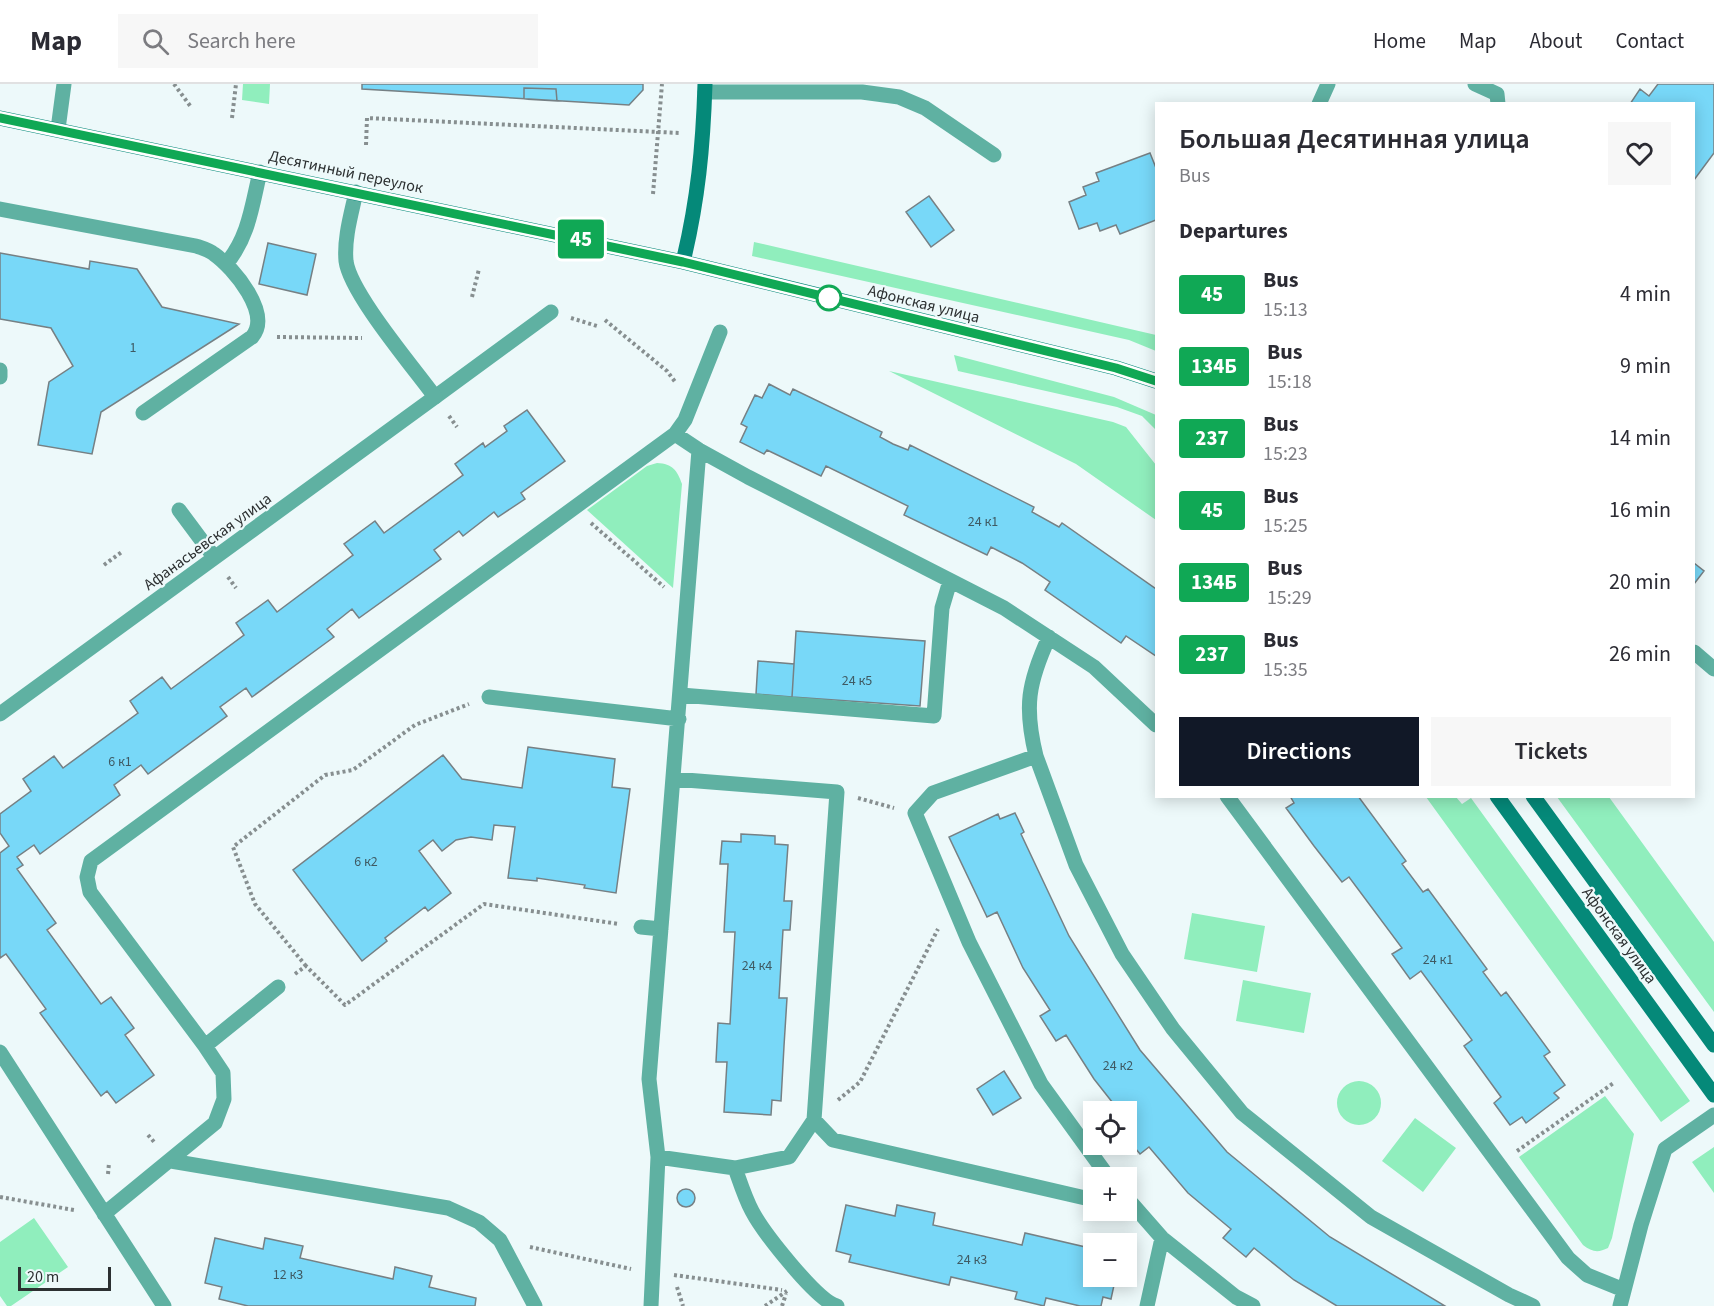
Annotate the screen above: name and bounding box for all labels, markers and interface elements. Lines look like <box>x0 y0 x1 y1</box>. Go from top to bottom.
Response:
search box <box>118 14 538 68</box>
text: Map <box>30 21 82 61</box>
icon: search <box>139 25 172 58</box>
text: Search here <box>187 25 296 57</box>
text: Home <box>1373 26 1426 56</box>
text: Map <box>1459 26 1497 56</box>
text: About <box>1530 26 1582 56</box>
text: Contact <box>1615 26 1684 56</box>
text: Большая Десятинная улица <box>1179 119 1530 159</box>
button: heart <box>1608 122 1671 185</box>
street label: Десятинный переулок <box>267 145 425 199</box>
text: Bus <box>1179 162 1210 190</box>
text: Departures <box>1179 215 1288 247</box>
line badge: 45 <box>554 220 608 258</box>
text: 45 <box>570 224 592 254</box>
text: Bus <box>1263 264 1299 296</box>
text: 4 min <box>1620 278 1671 310</box>
street label: Афонская улица <box>865 279 982 329</box>
text: 45 <box>1201 279 1223 309</box>
unlabelled marker <box>816 285 842 311</box>
text: 15:13 <box>1263 296 1308 324</box>
text: Bus <box>1267 336 1302 368</box>
house number: 1 <box>130 338 137 358</box>
text: 9 min <box>1620 350 1671 382</box>
text: 134Б <box>1191 351 1237 381</box>
text: 15:18 <box>1267 368 1312 396</box>
text: Bus <box>1263 408 1299 440</box>
text: 14 min <box>1609 422 1671 454</box>
text: 237 <box>1195 423 1229 453</box>
text: 15:23 <box>1263 440 1308 468</box>
text: Bus <box>1263 480 1299 512</box>
street label: Афанасьевская улица <box>139 488 276 596</box>
text: 16 min <box>1609 494 1671 526</box>
text: 45 <box>1201 495 1223 525</box>
house number: 24 к1 <box>968 512 998 532</box>
text: 15:25 <box>1263 512 1308 540</box>
text: Bus <box>1267 552 1302 584</box>
text: 20 min <box>1609 566 1671 598</box>
text: 134Б <box>1191 567 1237 597</box>
text: 15:29 <box>1267 584 1312 612</box>
text: Bus <box>1263 624 1299 656</box>
text: 26 min <box>1609 638 1671 670</box>
text: 237 <box>1195 639 1229 669</box>
text: 15:35 <box>1263 656 1308 684</box>
house number: 24 к5 <box>842 671 872 691</box>
button: Directions <box>1179 717 1419 786</box>
button: Tickets <box>1431 717 1671 786</box>
house number: 6 к1 <box>108 752 132 772</box>
house number: 6 к2 <box>354 852 378 872</box>
street label: Афонская улица <box>1577 883 1662 988</box>
house number: 24 к1 <box>1423 950 1453 970</box>
house number: 24 к4 <box>742 956 772 976</box>
house number: 24 к2 <box>1103 1056 1133 1076</box>
map controls <box>1083 1101 1137 1287</box>
button: locate <box>1083 1101 1137 1155</box>
button: + <box>1083 1167 1137 1221</box>
button: − <box>1083 1233 1137 1287</box>
house number: 24 к3 <box>957 1250 987 1270</box>
scale bar <box>18 1264 111 1292</box>
house number: 12 к3 <box>273 1265 303 1285</box>
text: 20 m <box>27 1266 59 1288</box>

